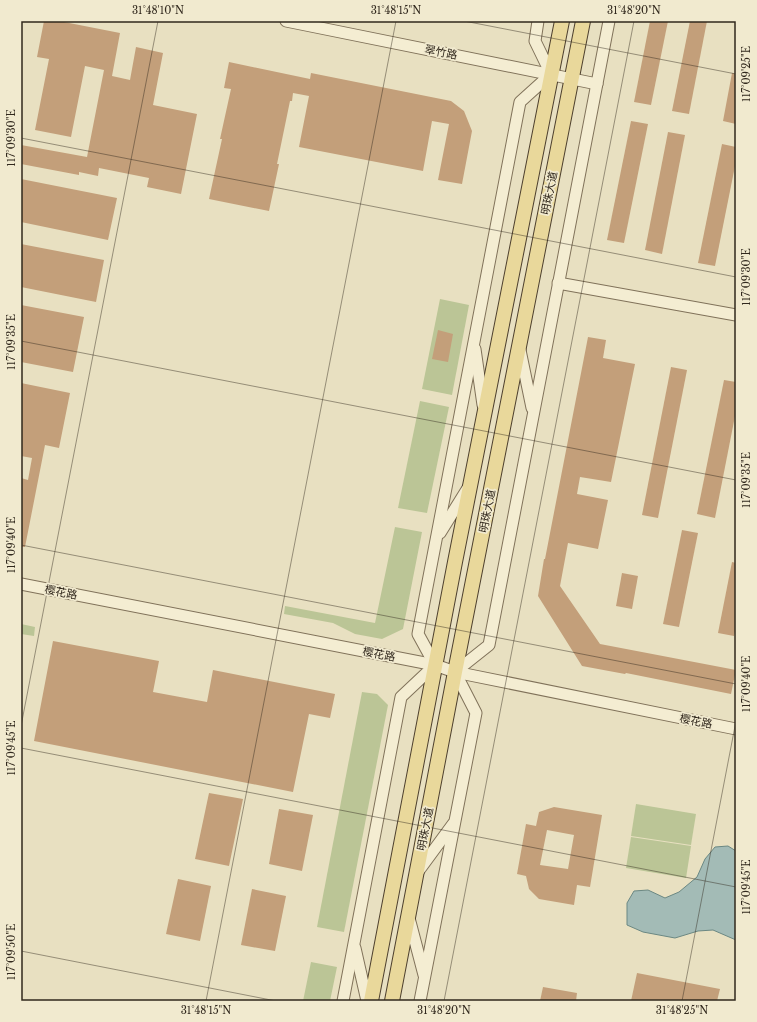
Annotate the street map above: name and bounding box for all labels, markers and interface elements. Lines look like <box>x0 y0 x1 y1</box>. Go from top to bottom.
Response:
text: 31°48'10"N <box>132 4 184 17</box>
text: 31°48'15"N <box>371 4 421 17</box>
text: 31°48'20"N <box>607 4 661 17</box>
street label: 翠竹路 <box>423 42 459 62</box>
text: 117°09'25"E <box>740 46 753 102</box>
text: 117°09'30"E <box>5 109 18 167</box>
street label: 明珠大道 <box>538 170 560 216</box>
text: 117°09'30"E <box>740 248 753 306</box>
text: 117°09'35"E <box>5 314 18 370</box>
text: 117°09'35"E <box>740 452 753 508</box>
street label: 明珠大道 <box>476 488 498 534</box>
text: 117°09'40"E <box>5 517 18 573</box>
street label: 樱花路 <box>43 582 79 602</box>
street label: 樱花路 <box>361 644 397 664</box>
text: 117°09'40"E <box>740 656 753 712</box>
street label: 樱花路 <box>678 711 714 731</box>
text: 117°09'45"E <box>5 720 18 776</box>
street label: 明珠大道 <box>414 806 436 852</box>
text: 117°09'45"E <box>740 859 753 915</box>
text: 117°09'50"E <box>5 924 18 980</box>
text: 31°48'15"N <box>181 1004 231 1017</box>
text: 31°48'20"N <box>417 1004 471 1017</box>
text: 31°48'25"N <box>656 1004 708 1017</box>

